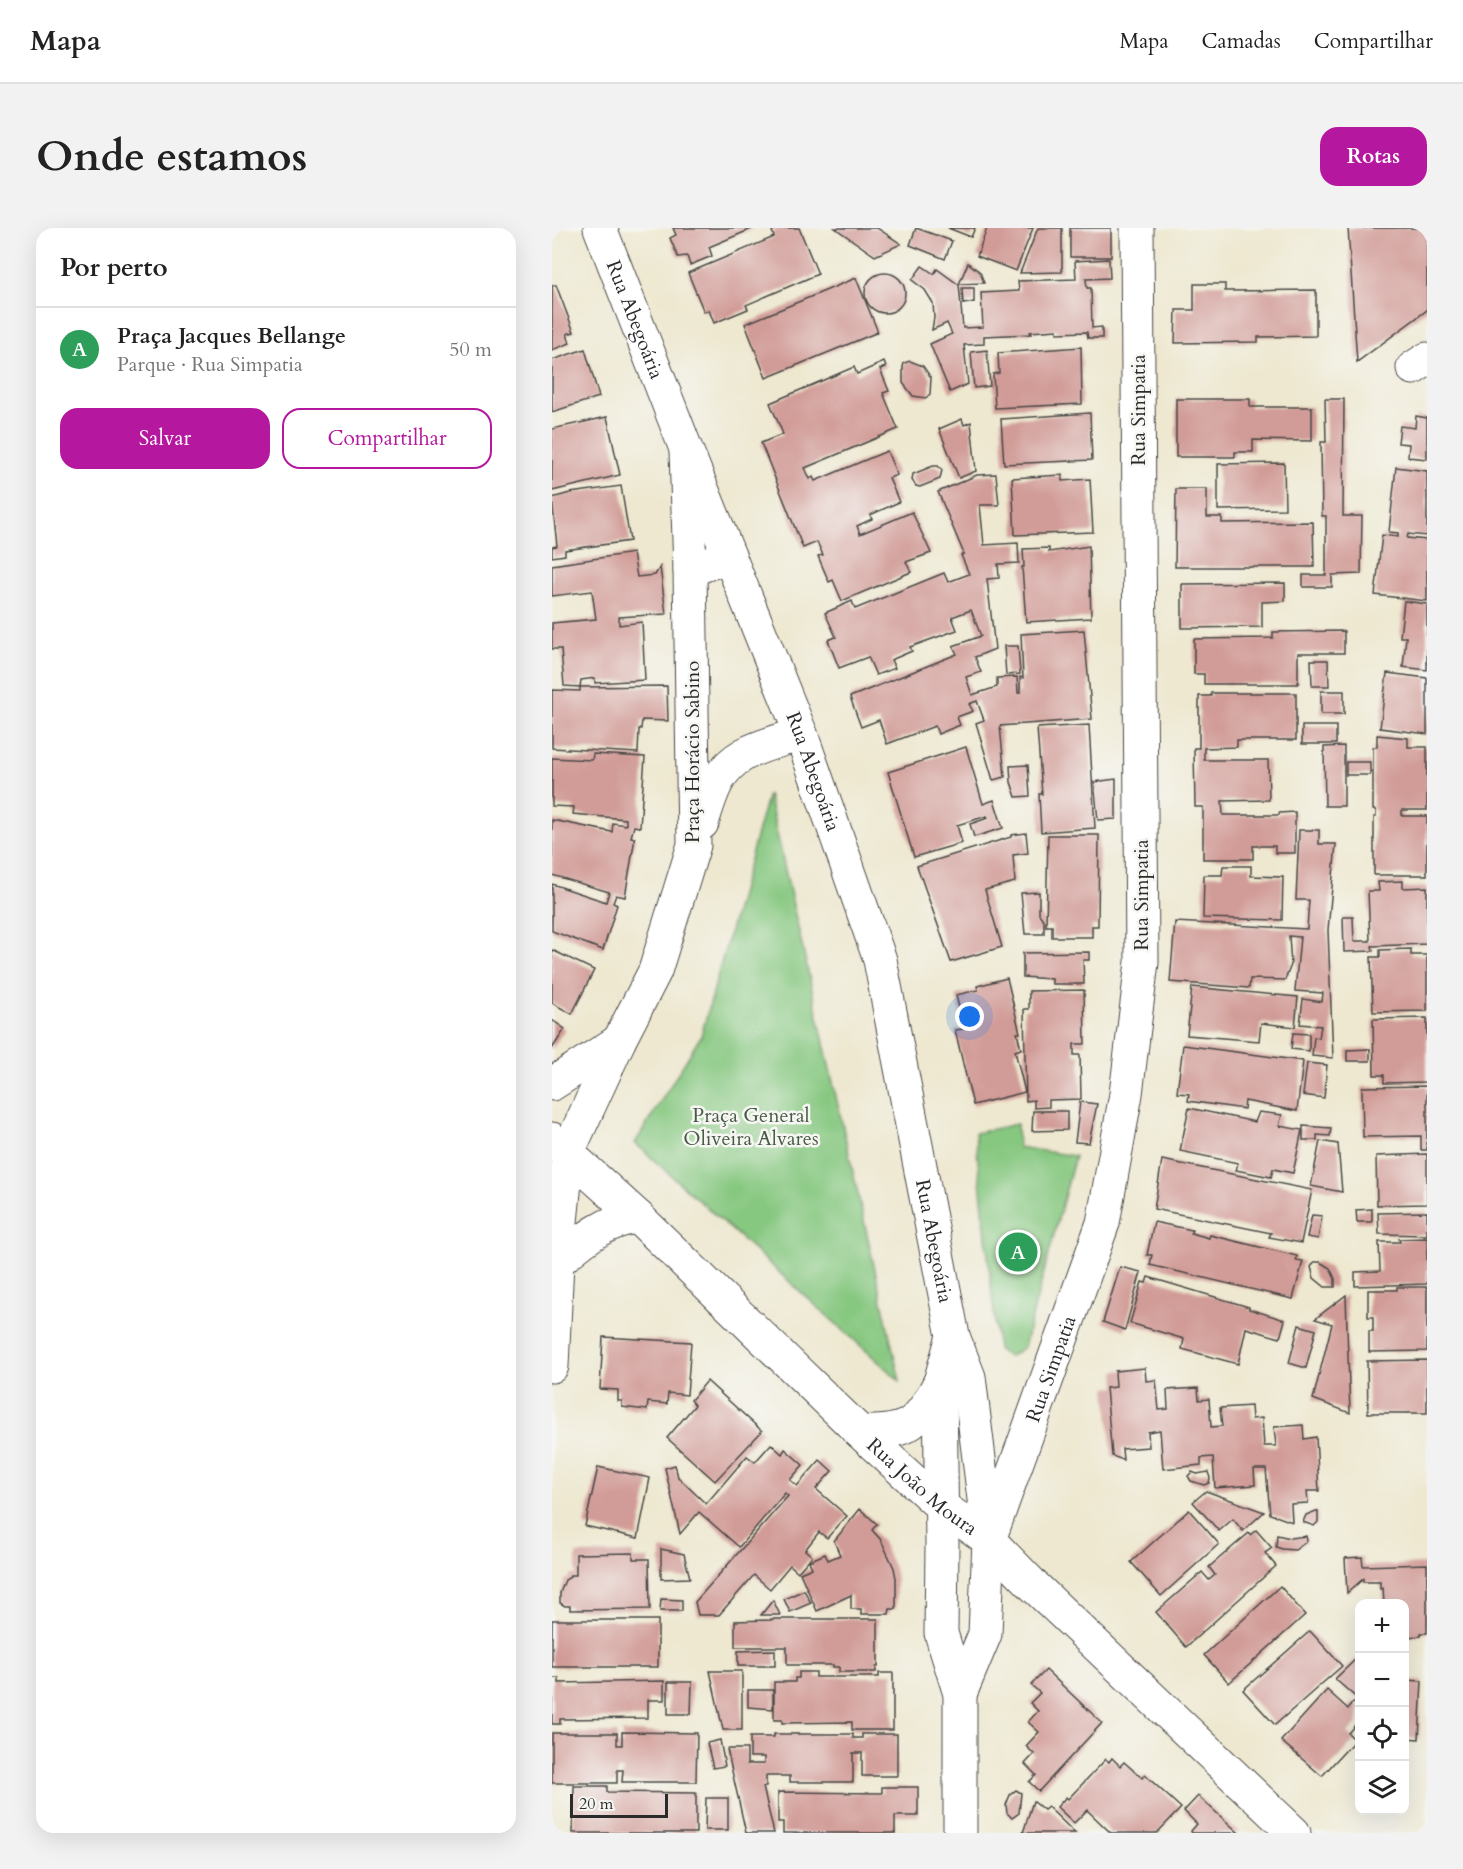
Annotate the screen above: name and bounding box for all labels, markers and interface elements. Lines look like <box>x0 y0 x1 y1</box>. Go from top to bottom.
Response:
text: Mapa <box>30 22 101 60</box>
text: Mapa <box>1119 27 1169 56</box>
text: Camadas <box>1202 27 1281 56</box>
text: Compartilhar <box>1314 27 1433 56</box>
button: Rotas <box>1320 127 1427 186</box>
text: Onde estamos <box>36 128 307 185</box>
text: Por perto <box>60 250 168 285</box>
street label: Rua Abegoária <box>600 256 670 383</box>
text: Praça Jacques Bellange <box>117 321 346 351</box>
text: A <box>72 336 87 363</box>
text: 50 m <box>449 336 492 363</box>
text: Parque · Rua Simpatia <box>117 351 303 378</box>
street label: Rua Simpatia <box>1125 354 1152 466</box>
button: Salvar <box>60 408 270 469</box>
button: Compartilhar <box>282 408 492 469</box>
street label: Praça Horácio Sabino <box>679 661 706 843</box>
street label: Rua Abegoária <box>779 708 847 835</box>
street label: Rua Simpatia <box>1128 839 1155 951</box>
your location <box>955 1002 984 1031</box>
park label: Praça General Oliveira Alvares <box>683 1102 819 1152</box>
street label: Rua Abegoária <box>909 1177 959 1305</box>
pin: A <box>998 1230 1038 1274</box>
street label: Rua Simpatia <box>1020 1312 1083 1426</box>
street label: Rua João Moura <box>861 1432 983 1542</box>
map controls <box>1355 1599 1409 1815</box>
button: + <box>1355 1599 1409 1653</box>
button: − <box>1355 1653 1409 1707</box>
button: locate <box>1355 1707 1409 1761</box>
button: layers <box>1355 1761 1409 1815</box>
scale bar <box>570 1791 668 1818</box>
text: 20 m <box>579 1793 613 1815</box>

